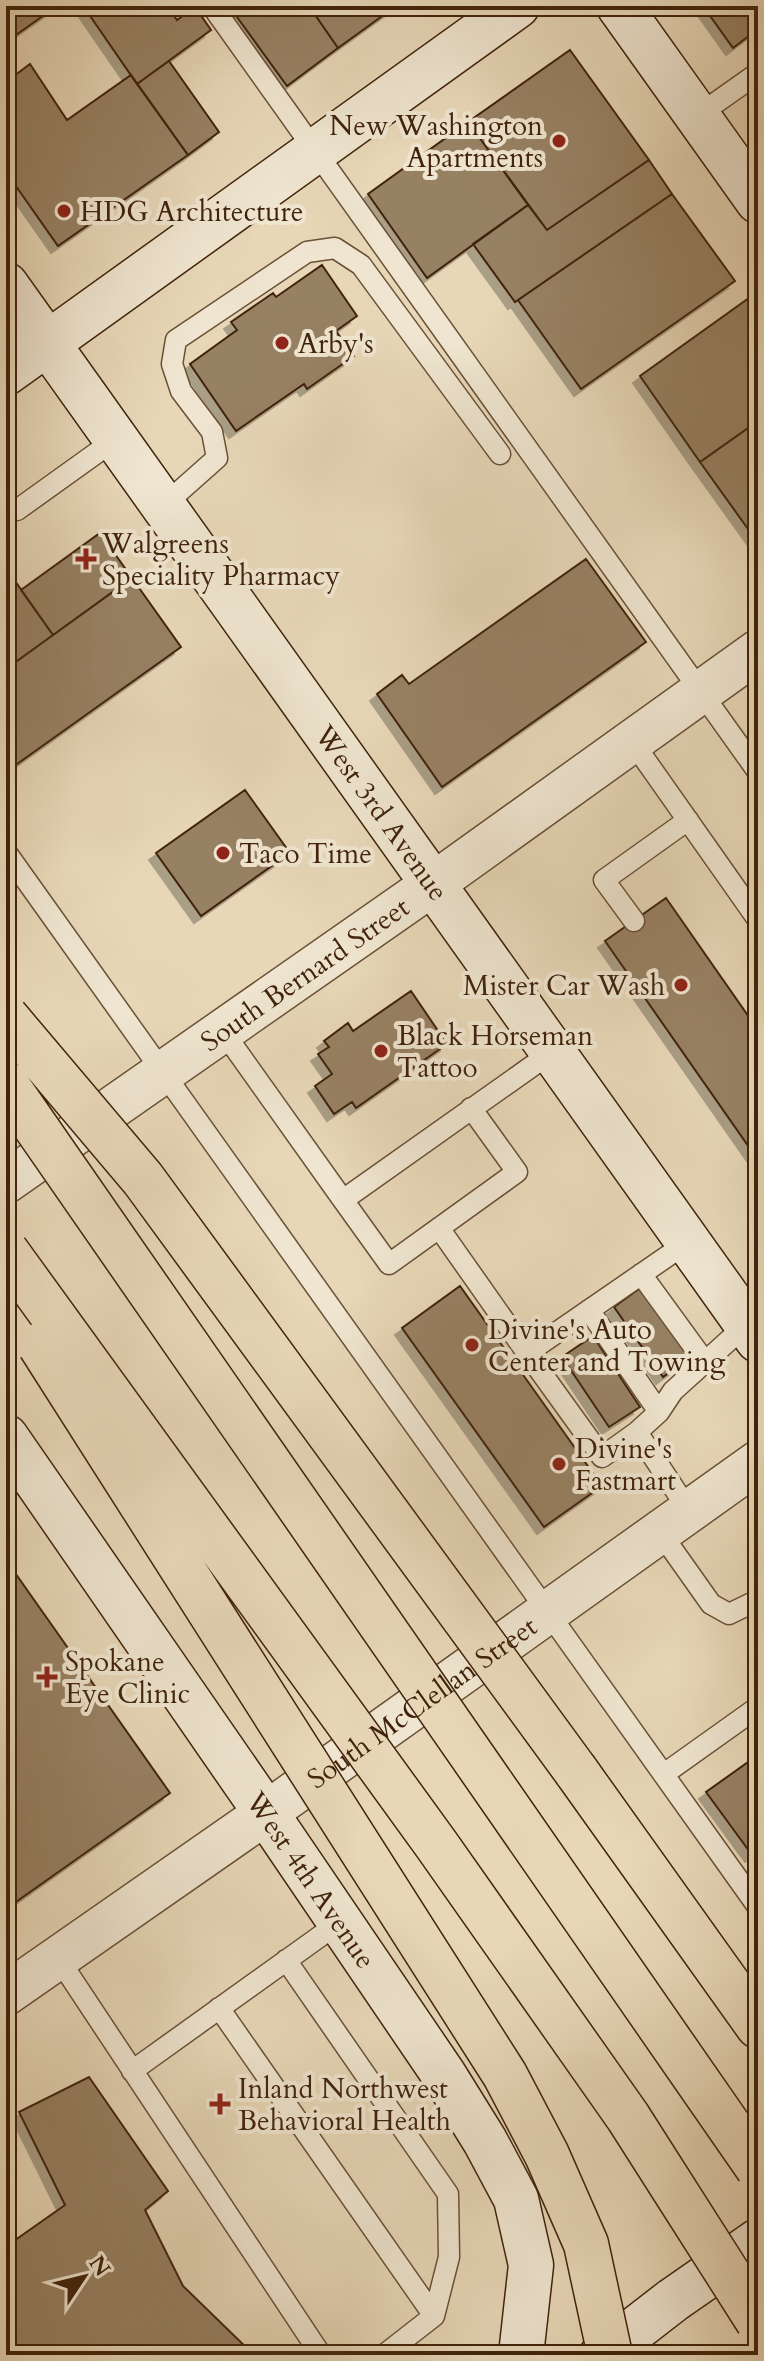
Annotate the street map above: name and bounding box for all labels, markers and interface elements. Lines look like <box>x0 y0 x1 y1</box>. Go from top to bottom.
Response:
place label: New Washington Apartments <box>329 107 543 177</box>
marker: New Washington Apartments <box>550 132 568 150</box>
place label: HDG Architecture <box>80 193 303 231</box>
marker: HDG Architecture <box>55 202 73 220</box>
place label: Arby's <box>298 325 374 363</box>
marker: Arby's <box>273 334 291 352</box>
place label: Walgreens Speciality Pharmacy <box>101 525 340 595</box>
marker: Walgreens Speciality Pharmacy <box>77 550 95 568</box>
street label: West 3rd Avenue <box>305 717 457 909</box>
place label: Taco Time <box>239 835 372 873</box>
marker: Taco Time <box>214 844 232 862</box>
street label: South Bernard Street <box>193 888 417 1061</box>
place label: Mister Car Wash <box>463 967 665 1005</box>
marker: Mister Car Wash <box>672 976 690 994</box>
place label: Black Horseman Tattoo <box>397 1017 593 1087</box>
marker: Black Horseman Tattoo <box>372 1042 390 1060</box>
place label: Divine's Auto Center and Towing <box>488 1311 726 1381</box>
marker: Divine's Auto Center and Towing <box>463 1336 481 1354</box>
place label: Divine's Fastmart <box>575 1430 676 1500</box>
marker: Divine's Fastmart <box>550 1455 568 1473</box>
street label: South McClellan Street <box>300 1608 545 1798</box>
place label: Spokane Eye Clinic <box>65 1643 190 1713</box>
marker: Spokane Eye Clinic <box>36 1666 58 1688</box>
street label: West 4th Avenue <box>236 1784 384 1976</box>
place label: Inland Northwest Behavioral Health <box>238 2070 451 2140</box>
marker: Inland Northwest Behavioral Health <box>209 2093 231 2115</box>
north arrow <box>44 2237 124 2317</box>
text: N <box>82 2250 117 2283</box>

